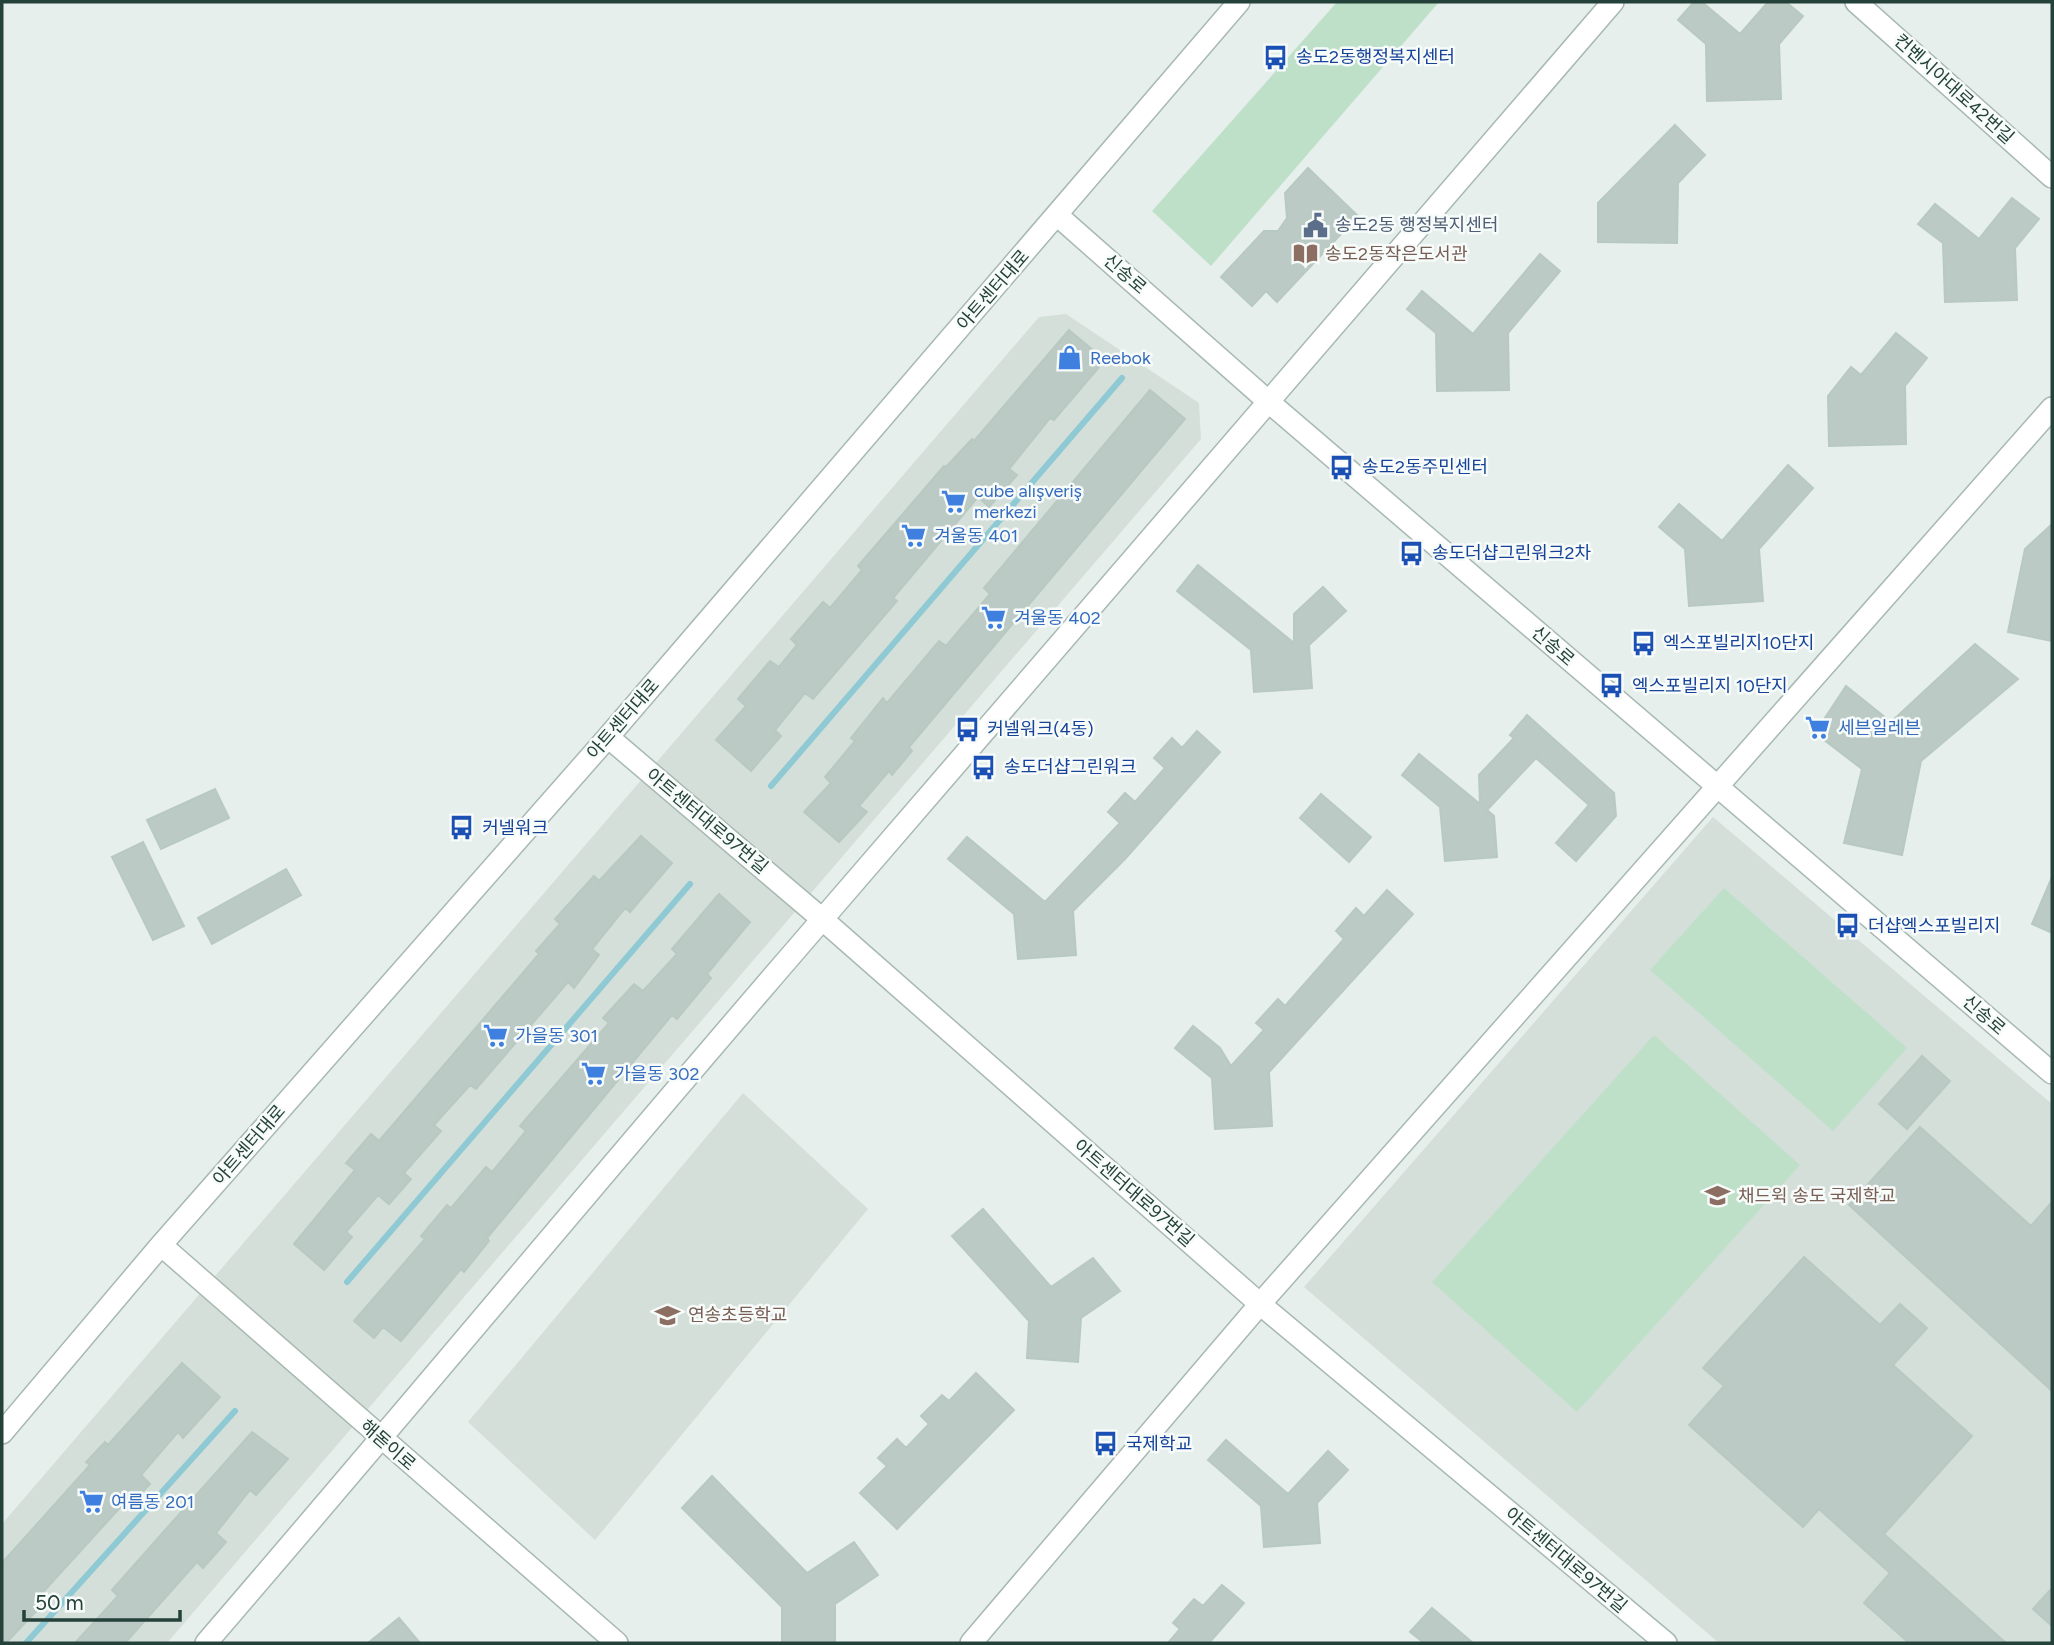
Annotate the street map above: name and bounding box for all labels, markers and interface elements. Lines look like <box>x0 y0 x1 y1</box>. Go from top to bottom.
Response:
street label: 컨벤시아대로42번길 <box>1890 29 2018 149</box>
bus stop icon: 송도2동행정복지센터 <box>1262 43 1290 71</box>
place label: 송도2동행정복지센터 <box>1296 46 1455 68</box>
public building icon: 송도2동 행정복지센터 <box>1301 211 1329 239</box>
place label: 송도2동 행정복지센터 <box>1335 214 1499 236</box>
library icon: 송도2동작은도서관 <box>1291 240 1319 268</box>
place label: 송도2동작은도서관 <box>1325 243 1468 265</box>
street label: 아트센터대로 <box>952 245 1034 335</box>
street label: 신송로 <box>1099 249 1151 299</box>
shop icon: Reebok <box>1056 344 1084 372</box>
place label: Reebok <box>1090 347 1151 369</box>
bus stop icon: 송도2동주민센터 <box>1328 453 1356 481</box>
place label: 송도2동주민센터 <box>1362 456 1488 478</box>
place label: cube alışveriş merkezi <box>974 480 1082 523</box>
supermarket icon: cube alışveriş merkezi <box>940 487 968 515</box>
supermarket icon: 겨울동 401 <box>900 522 928 550</box>
place label: 겨울동 401 <box>934 525 1018 547</box>
bus stop icon: 송도더샵그린워크2차 <box>1398 539 1426 567</box>
place label: 송도더샵그린워크2차 <box>1432 542 1592 564</box>
supermarket icon: 겨울동 402 <box>980 604 1008 632</box>
place label: 겨울동 402 <box>1014 607 1101 629</box>
street label: 신송로 <box>1527 621 1579 671</box>
bus stop icon: 엑스포빌리지10단지 <box>1629 629 1657 657</box>
place label: 엑스포빌리지10단지 <box>1663 632 1814 654</box>
bus stop icon: 엑스포빌리지 10단지 <box>1598 672 1626 700</box>
street label: 아트센터대로 <box>582 674 664 764</box>
place label: 엑스포빌리지 10단지 <box>1632 675 1788 697</box>
supermarket icon: 세븐일레븐 <box>1804 714 1832 742</box>
bus stop icon: 커넬워크(4동) <box>953 715 981 743</box>
place label: 세븐일레븐 <box>1838 717 1921 739</box>
place label: 커넬워크(4동) <box>987 718 1094 740</box>
bus stop icon: 송도더샵그린워크 <box>970 753 998 781</box>
place label: 송도더샵그린워크 <box>1004 756 1136 778</box>
street label: 아트센터대로97번길 <box>642 764 772 878</box>
bus stop icon: 커넬워크 <box>448 814 476 842</box>
place label: 커넬워크 <box>482 817 548 839</box>
bus stop icon: 더샵엑스포빌리지 <box>1834 912 1862 940</box>
place label: 더샵엑스포빌리지 <box>1868 915 2000 937</box>
street label: 신송로 <box>1958 990 2010 1040</box>
supermarket icon: 가을동 301 <box>481 1022 509 1050</box>
place label: 가을동 301 <box>515 1025 598 1047</box>
supermarket icon: 가을동 302 <box>580 1060 608 1088</box>
place label: 가을동 302 <box>614 1063 700 1085</box>
street label: 아트센터대로 <box>208 1100 290 1190</box>
street label: 아트센터대로97번길 <box>1069 1135 1199 1251</box>
school or university icon: 채드윅 송도 국제학교 <box>1704 1182 1732 1210</box>
place label: 채드윅 송도 국제학교 <box>1738 1185 1896 1207</box>
school or university icon: 연송초등학교 <box>654 1301 682 1329</box>
place label: 연송초등학교 <box>688 1304 787 1326</box>
street label: 해돋이로 <box>356 1415 420 1475</box>
bus stop icon: 국제학교 <box>1092 1430 1120 1458</box>
place label: 국제학교 <box>1126 1433 1192 1455</box>
supermarket icon: 여름동 201 <box>77 1488 105 1516</box>
place label: 여름동 201 <box>111 1491 194 1513</box>
street label: 아트센터대로97번길 <box>1501 1503 1631 1617</box>
scale bar <box>24 1578 180 1622</box>
text: 50 m <box>35 1590 84 1615</box>

